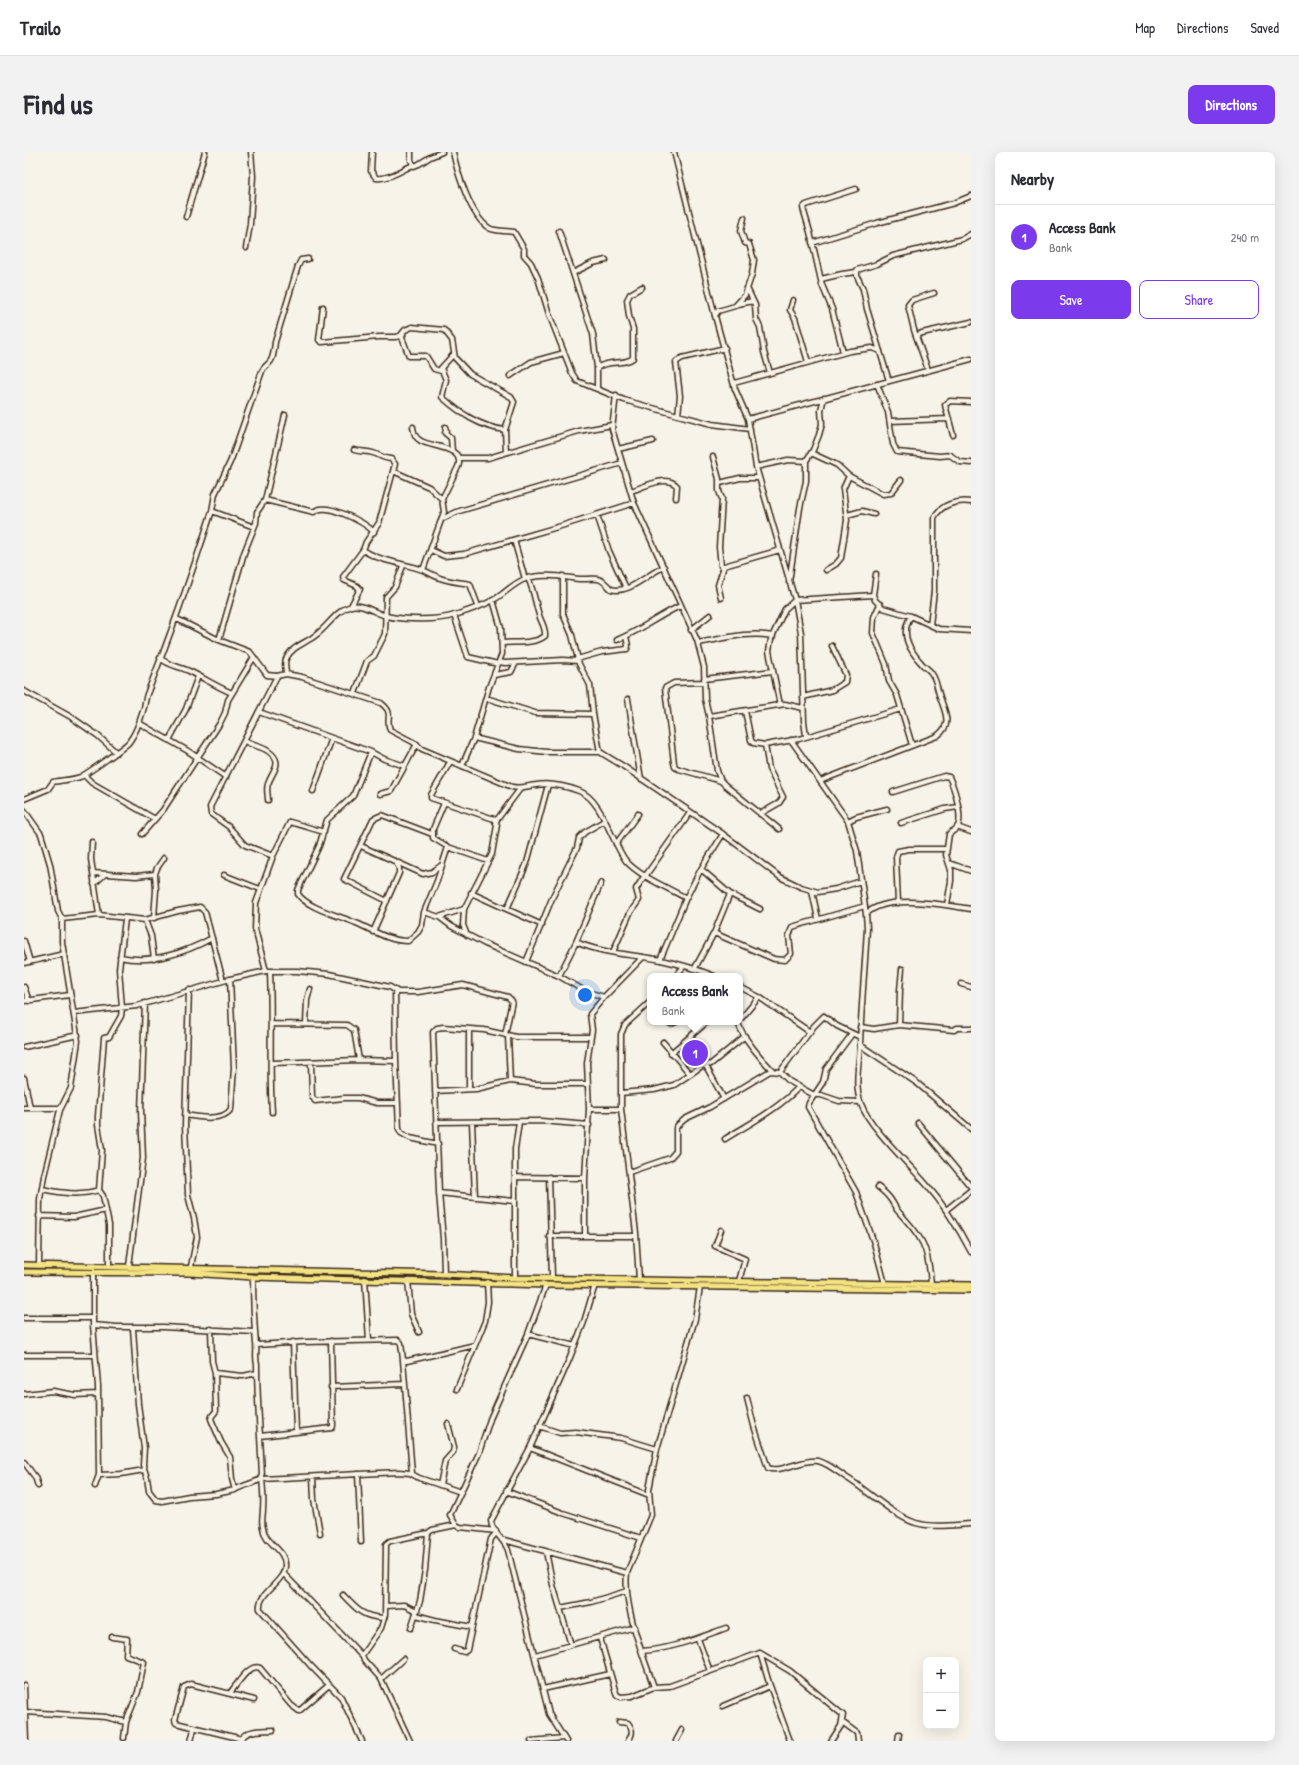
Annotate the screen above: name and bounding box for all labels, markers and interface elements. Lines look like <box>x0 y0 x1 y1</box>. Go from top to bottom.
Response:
text: Trailo <box>20 15 61 41</box>
text: Map <box>1135 18 1155 37</box>
text: Directions <box>1177 18 1228 37</box>
text: Saved <box>1250 18 1279 37</box>
text: Find us <box>24 85 93 123</box>
button: Directions <box>1188 85 1275 124</box>
text: Nearby <box>1011 167 1054 190</box>
text: Access Bank <box>1049 217 1115 238</box>
text: 1 <box>1022 228 1026 246</box>
text: 240 m <box>1230 228 1259 246</box>
text: Bank <box>1049 238 1072 256</box>
button: Save <box>1011 280 1131 319</box>
button: Share <box>1139 280 1259 319</box>
popup <box>647 973 743 1025</box>
text: Access Bank <box>662 980 728 1001</box>
your location <box>575 985 595 1005</box>
text: Bank <box>662 1001 685 1019</box>
pin: 1 <box>682 1038 708 1068</box>
map controls <box>923 1657 959 1729</box>
button: + <box>923 1657 959 1693</box>
button: − <box>923 1693 959 1729</box>

